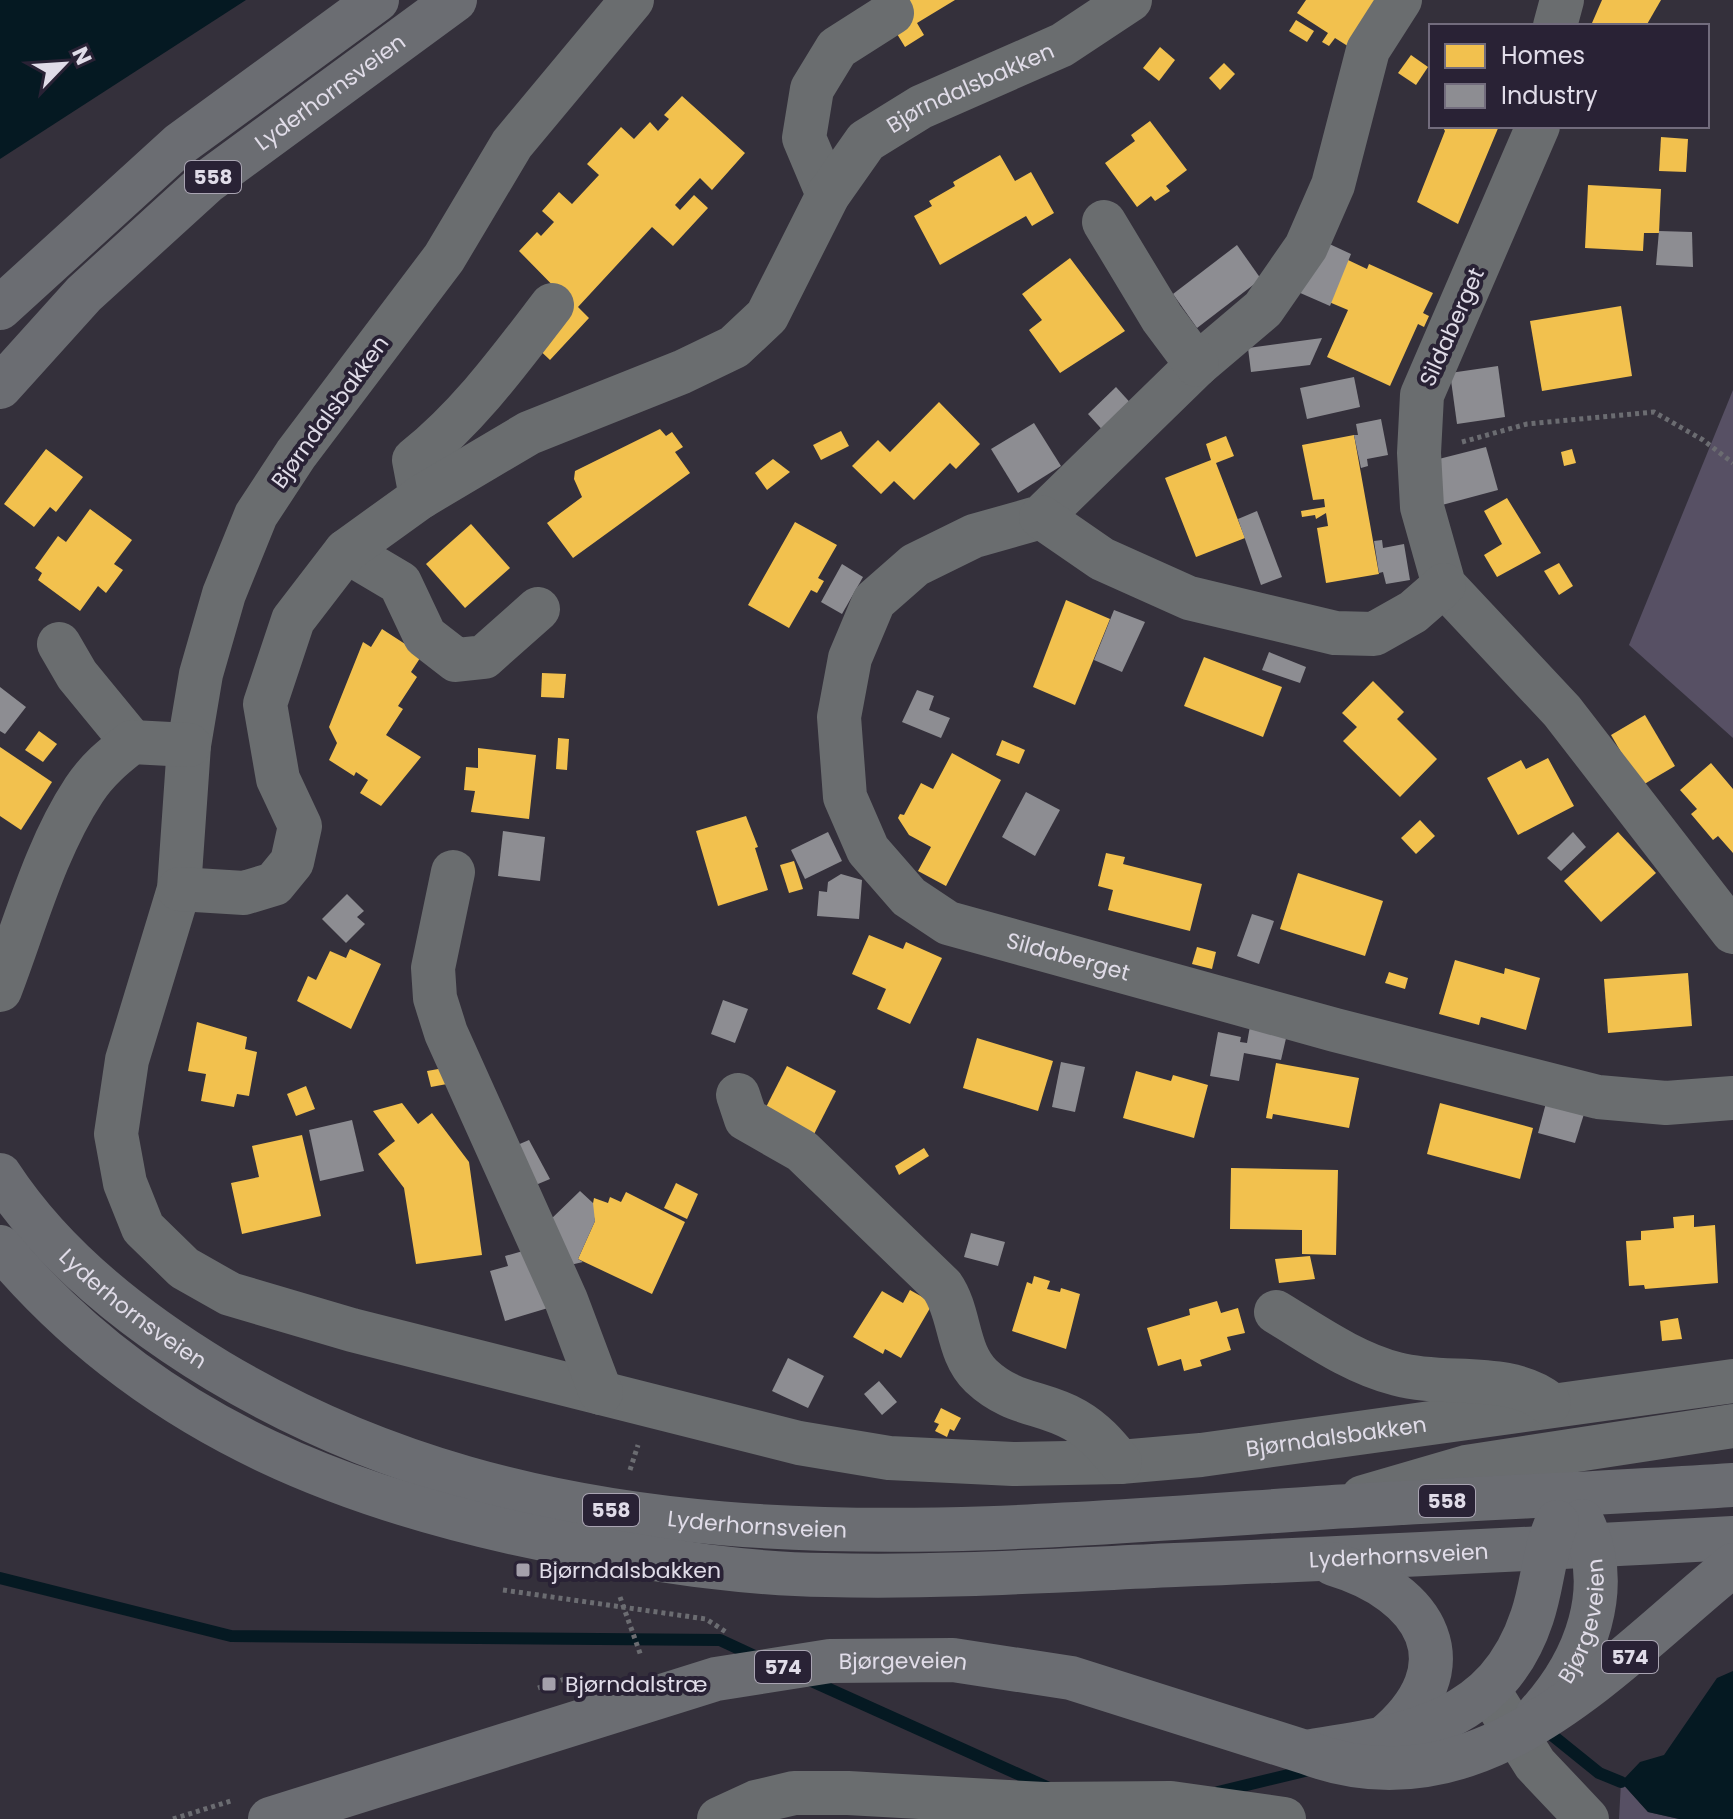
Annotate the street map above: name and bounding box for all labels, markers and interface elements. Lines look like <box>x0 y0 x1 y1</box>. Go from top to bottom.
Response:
north arrow <box>24 24 104 104</box>
legend <box>1429 24 1709 128</box>
street label: Lyderhornsveien <box>248 26 411 158</box>
street label: Bjørndalsbakken <box>880 35 1059 140</box>
text: Homes <box>1501 39 1585 72</box>
text: N <box>64 42 99 70</box>
text: Industry <box>1501 79 1598 112</box>
road number: 558 <box>185 161 241 193</box>
street label: Sildaberget <box>1412 263 1492 391</box>
street label: Bjørndalsbakken <box>264 329 396 495</box>
street label: Sildaberget <box>1003 924 1133 988</box>
street label: Lyderhornsveien <box>52 1241 213 1376</box>
street label: Bjørndalsbakken <box>1244 1408 1429 1464</box>
road number: 558 <box>1419 1485 1475 1517</box>
road number: 558 <box>583 1494 639 1526</box>
street label: Lyderhornsveien <box>666 1502 847 1545</box>
street label: Lyderhornsveien <box>1308 1535 1489 1575</box>
place label: Bjørndalsbakken <box>539 1555 721 1586</box>
street label: Bjørgeveien <box>1550 1557 1611 1689</box>
marker: Bjørndalsbakken <box>514 1561 532 1579</box>
road number: 574 <box>1602 1641 1658 1673</box>
street label: Bjørgeveien <box>839 1644 970 1678</box>
road number: 574 <box>755 1651 811 1683</box>
place label: Bjørndalstræ <box>565 1669 707 1700</box>
marker: Bjørndalstræ <box>540 1675 558 1693</box>

